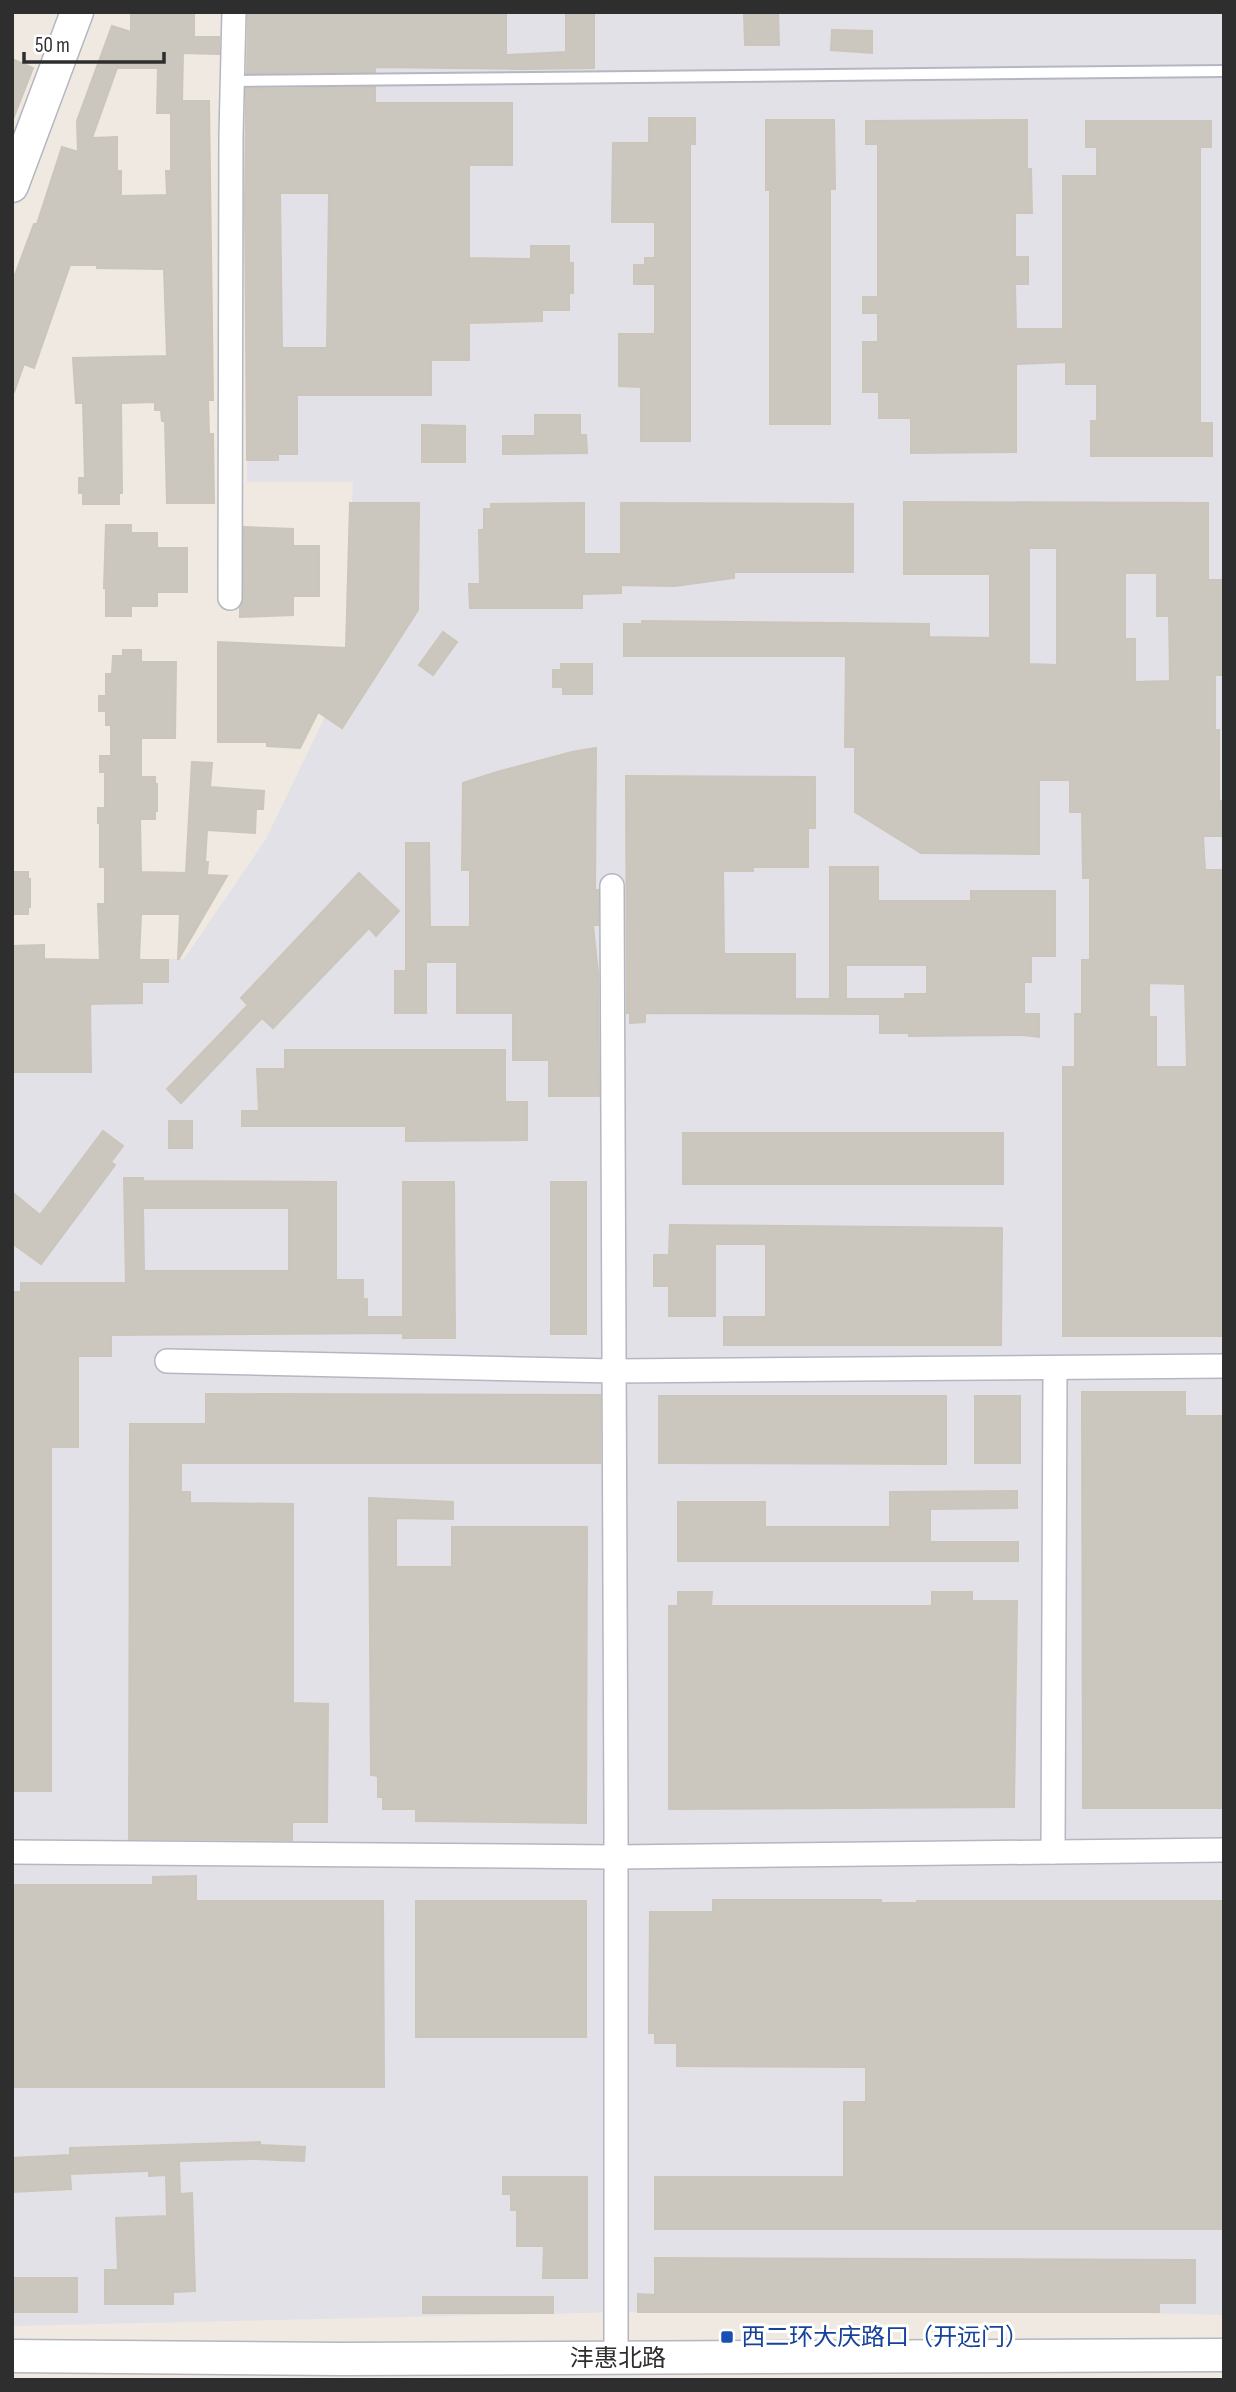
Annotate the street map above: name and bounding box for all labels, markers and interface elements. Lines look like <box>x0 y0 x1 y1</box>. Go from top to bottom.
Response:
scale bar <box>24 21 164 65</box>
text: 50 m <box>35 33 70 58</box>
place label: 西二环大庆路口（开远门） <box>741 2323 1029 2352</box>
marker: 西二环大庆路口（开远门） <box>719 2329 735 2345</box>
street label: 沣惠北路 <box>570 2344 666 2373</box>

